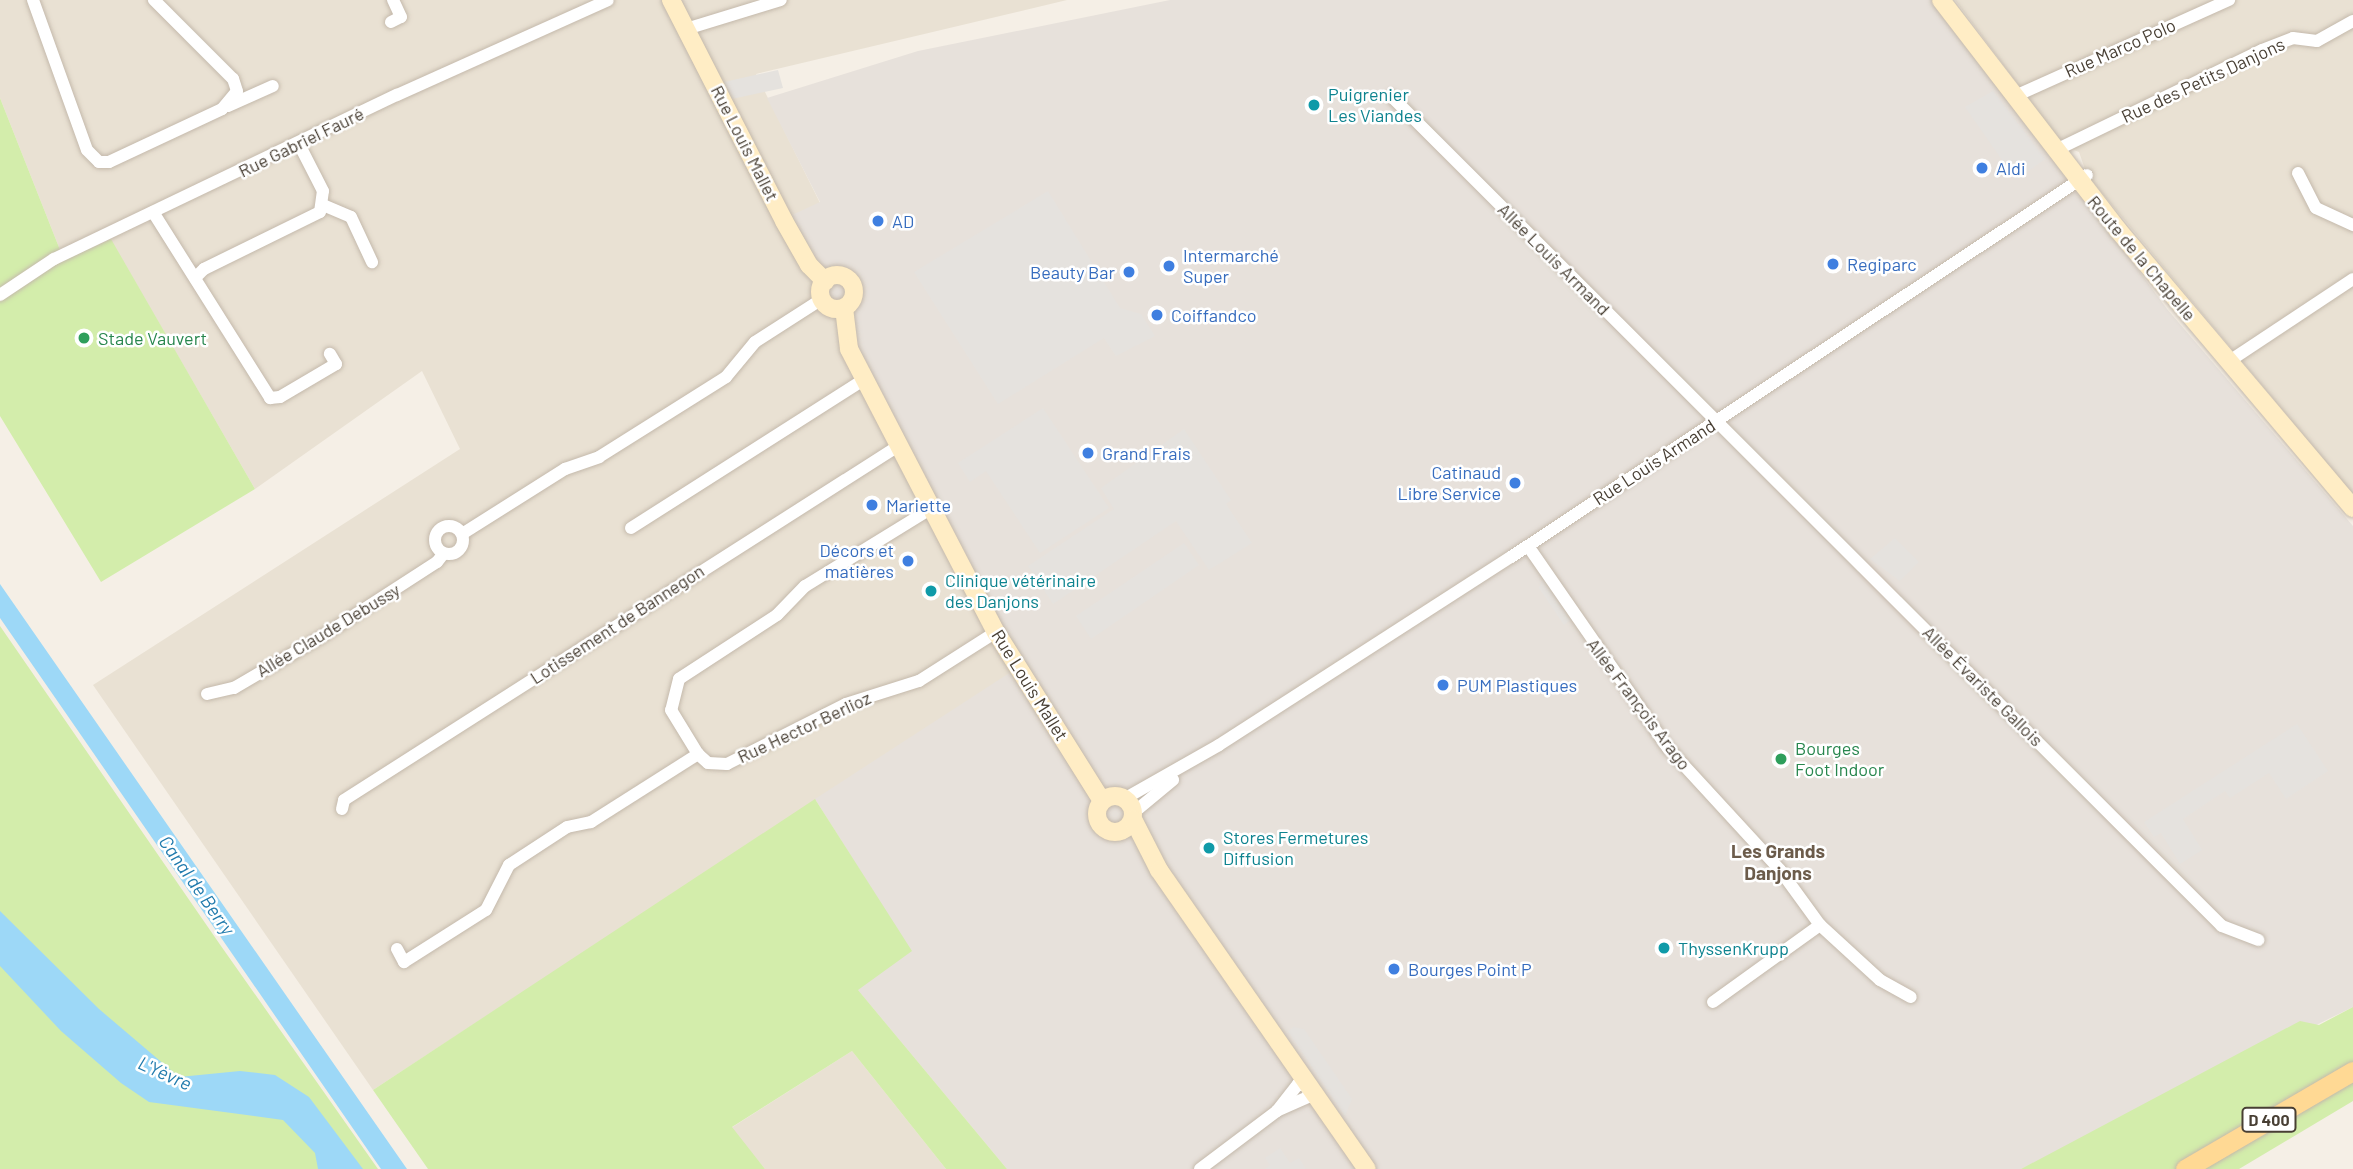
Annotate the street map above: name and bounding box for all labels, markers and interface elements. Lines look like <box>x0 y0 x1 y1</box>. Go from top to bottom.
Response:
street label: Rue Marco Polo <box>2061 14 2179 82</box>
street label: Rue des Petits Danjons <box>2118 33 2288 127</box>
street label: Rue Louis Mallet <box>707 82 783 204</box>
place label: Puigrenier Les Viandes <box>1328 84 1422 126</box>
marker: Puigrenier Les Viandes <box>1306 97 1322 113</box>
street label: Rue Gabriel Fauré <box>235 102 367 182</box>
place label: Aldi <box>1996 157 2025 179</box>
marker: Aldi <box>1974 160 1990 176</box>
street label: Route de la Chapelle <box>2083 191 2201 325</box>
street label: Allée Louis Armand <box>1494 199 1614 319</box>
place label: AD <box>892 210 914 232</box>
marker: AD <box>870 213 886 229</box>
place label: Intermarché Super <box>1183 245 1279 288</box>
place label: Regiparc <box>1847 253 1917 275</box>
marker: Regiparc <box>1825 256 1841 272</box>
marker: Intermarché Super <box>1161 258 1177 274</box>
place label: Beauty Bar <box>1030 261 1115 283</box>
marker: Beauty Bar <box>1121 264 1137 280</box>
place label: Coiffandco <box>1171 304 1257 326</box>
marker: Coiffandco <box>1149 307 1165 323</box>
place label: Stade Vauvert <box>98 327 207 349</box>
marker: Stade Vauvert <box>76 330 92 346</box>
street label: Rue Louis Armand <box>1589 414 1719 510</box>
place label: Grand Frais <box>1102 442 1191 464</box>
marker: Grand Frais <box>1080 445 1096 461</box>
place label: Catinaud Libre Service <box>1398 462 1501 504</box>
marker: Catinaud Libre Service <box>1507 475 1523 491</box>
place label: Mariette <box>886 494 951 516</box>
marker: Mariette <box>864 497 880 513</box>
place label: Décors et matières <box>819 540 894 582</box>
marker: Décors et matières <box>900 553 916 569</box>
street label: Lotissement de Bannegon <box>526 560 708 688</box>
place label: Clinique vétérinaire des Danjons <box>945 570 1096 612</box>
street label: Allée Claude Debussy <box>252 579 404 681</box>
marker: Clinique vétérinaire des Danjons <box>923 583 939 599</box>
street label: Allée Évariste Gallois <box>1918 621 2048 751</box>
street label: Rue Louis Mallet <box>987 626 1073 744</box>
street label: Allée François Arago <box>1582 634 1696 774</box>
place label: PUM Plastiques <box>1457 674 1577 696</box>
marker: PUM Plastiques <box>1435 677 1451 693</box>
street label: Rue Hector Berlioz <box>734 687 874 767</box>
place label: Bourges Foot Indoor <box>1795 738 1884 780</box>
marker: Bourges Foot Indoor <box>1773 751 1789 767</box>
place label: Stores Fermetures Diffusion <box>1223 827 1368 870</box>
water label: Canal de Berry <box>154 831 240 939</box>
marker: Stores Fermetures Diffusion <box>1201 840 1217 856</box>
district label: Les Grands Danjons <box>1731 840 1825 884</box>
place label: ThyssenKrupp <box>1678 937 1789 959</box>
marker: ThyssenKrupp <box>1656 940 1672 956</box>
place label: Bourges Point P <box>1408 958 1532 980</box>
marker: Bourges Point P <box>1386 961 1402 977</box>
water label: L'Yèvre <box>135 1051 195 1095</box>
road number: D 400 <box>2241 1108 2297 1132</box>

